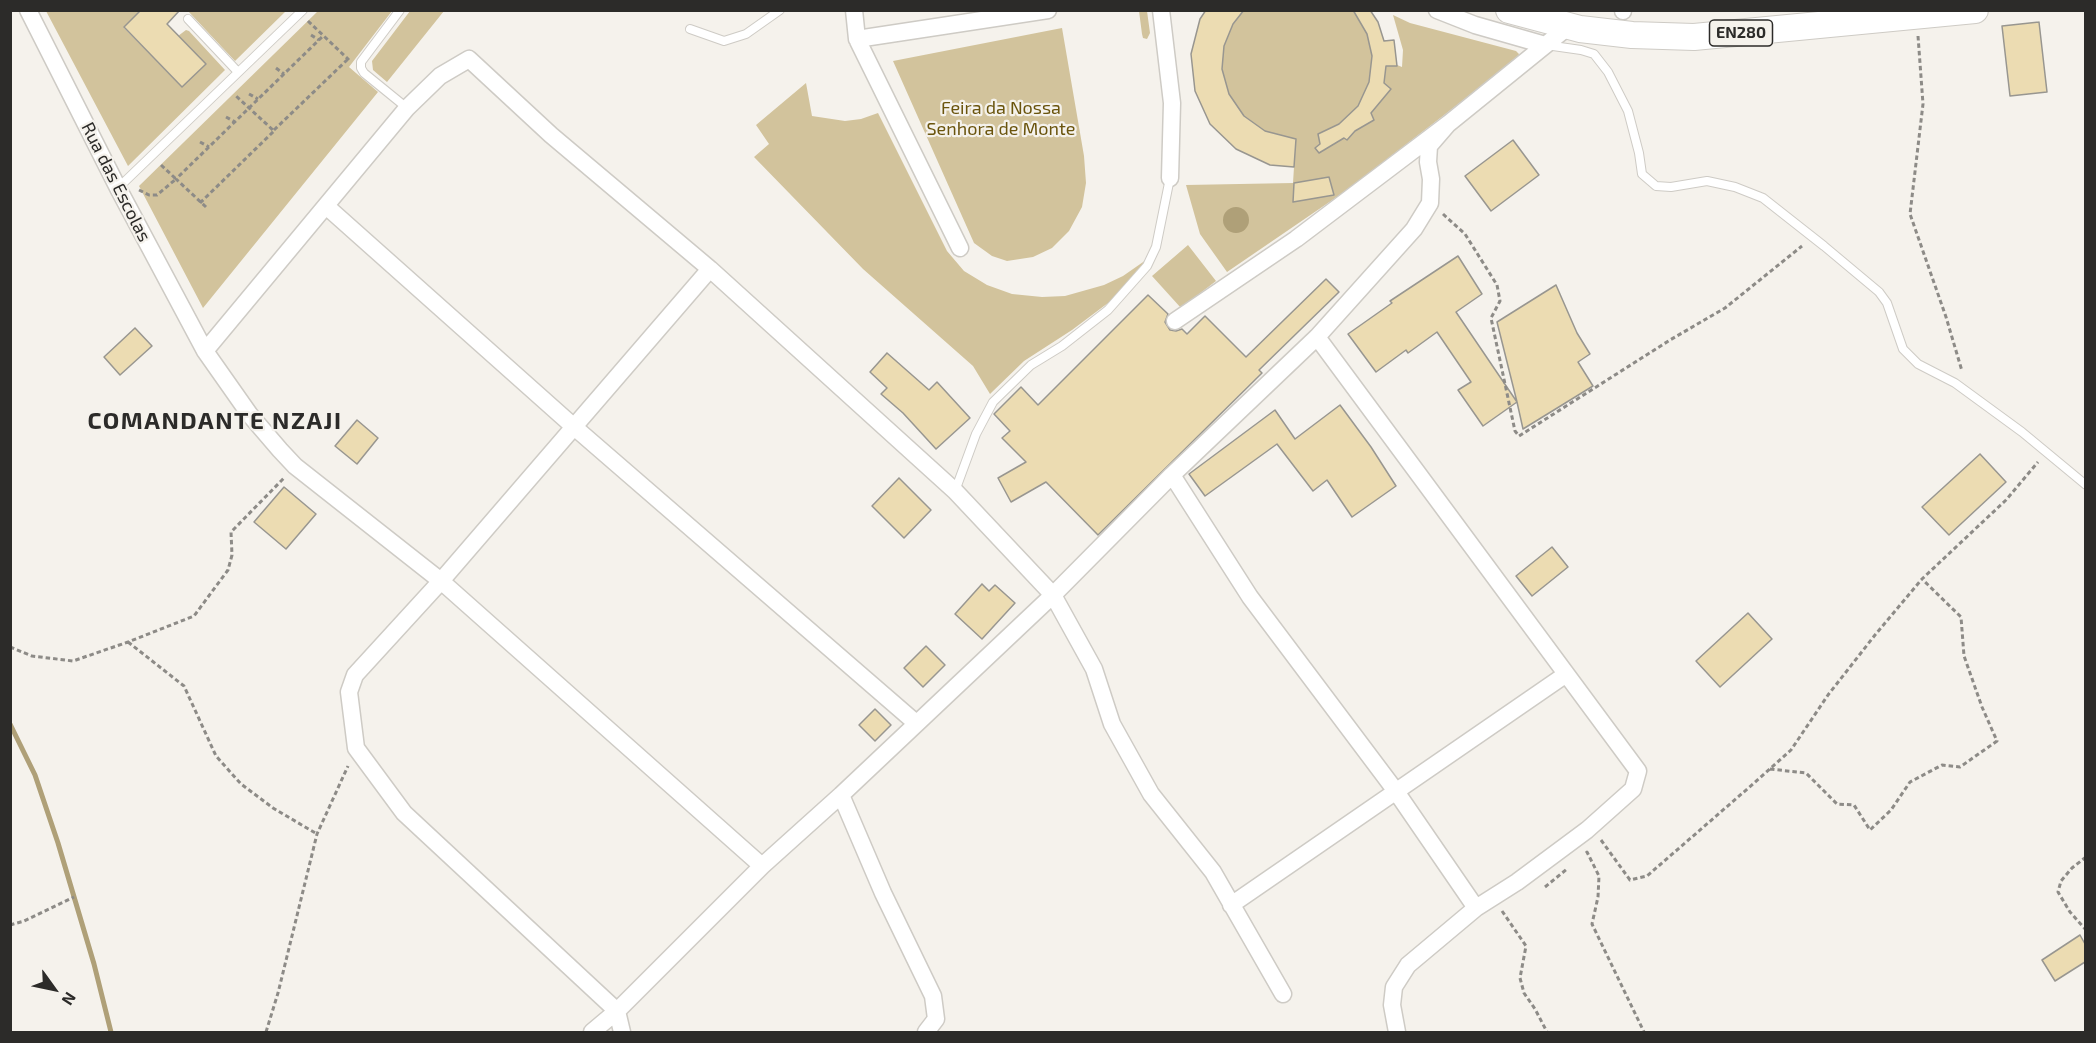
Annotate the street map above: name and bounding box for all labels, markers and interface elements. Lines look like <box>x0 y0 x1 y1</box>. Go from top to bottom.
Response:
road number: EN280 <box>1710 20 1772 46</box>
park label: Feira da Nossa Senhora de Monte <box>926 97 1076 140</box>
street label: Rua das Escolas <box>77 119 155 245</box>
district label: COMANDANTE NZAJI <box>87 407 343 435</box>
north arrow <box>24 959 84 1019</box>
text: N <box>58 989 81 1009</box>

